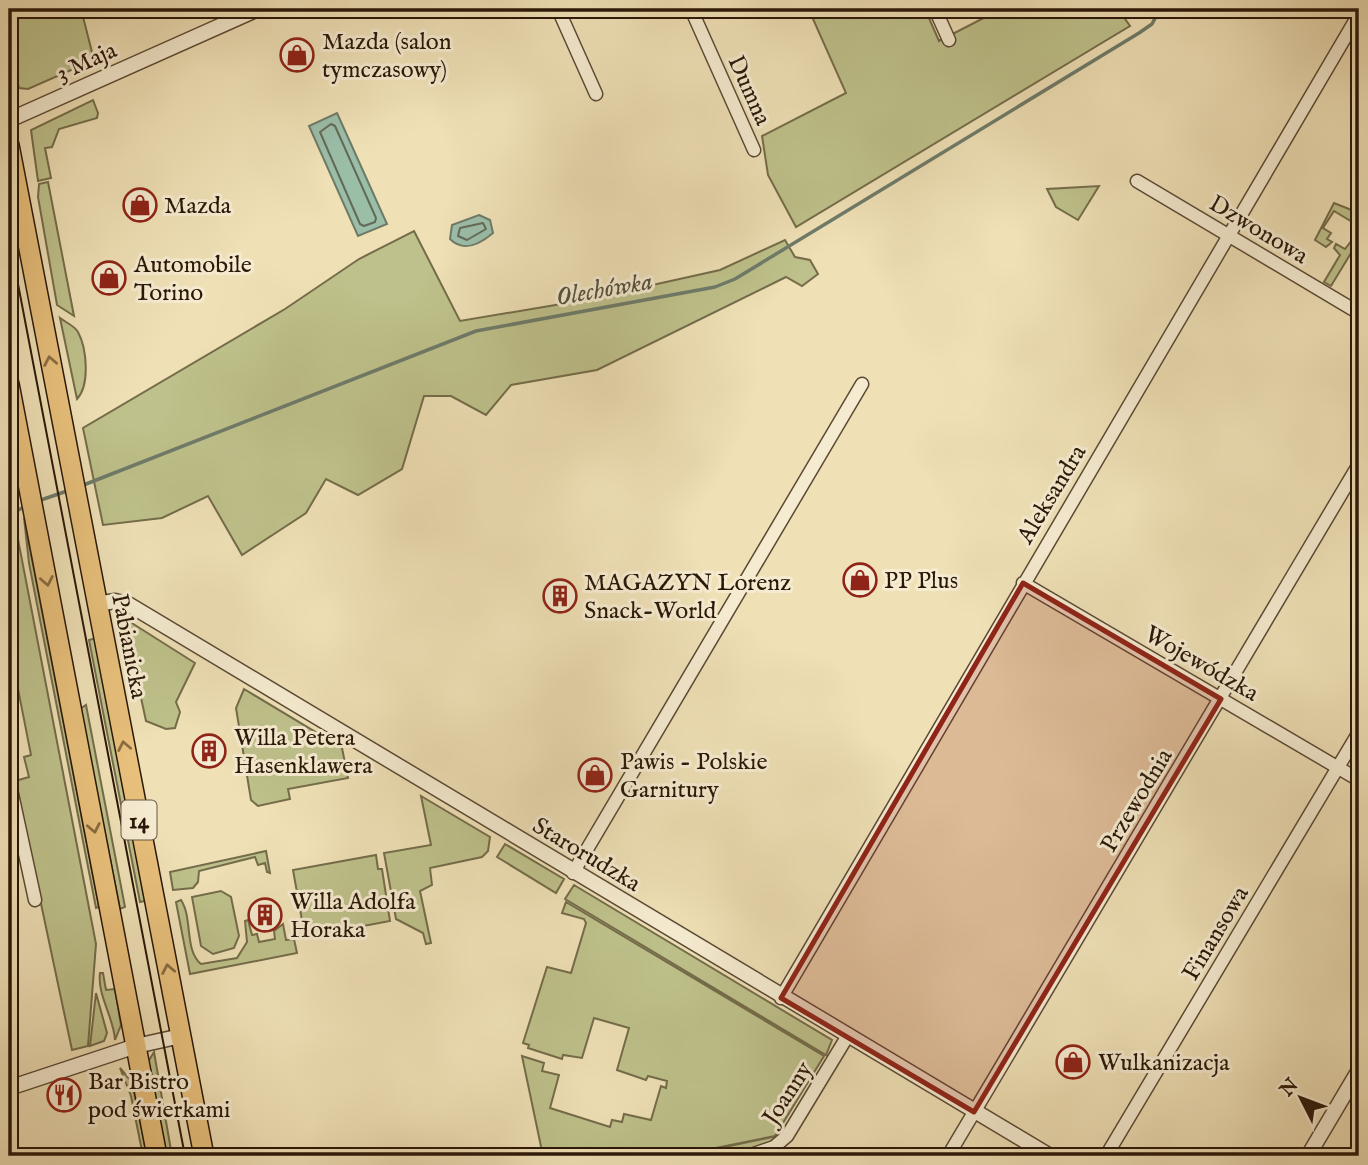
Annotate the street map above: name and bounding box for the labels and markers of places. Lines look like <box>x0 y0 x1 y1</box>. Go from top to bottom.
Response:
place label: Mazda (salon tymczasowy) <box>322 27 452 86</box>
shop icon: Mazda (salon tymczasowy) <box>278 36 316 74</box>
shop icon: Mazda <box>121 186 159 224</box>
place label: Mazda <box>164 191 232 222</box>
place label: Automobile Torino <box>133 250 252 309</box>
shop icon: Automobile Torino <box>90 259 128 297</box>
shop icon: PP Plus <box>841 561 879 599</box>
place label: PP Plus <box>884 566 958 597</box>
place label: MAGAZYN Lorenz Snack-World <box>584 568 791 627</box>
building icon: MAGAZYN Lorenz Snack-World <box>541 577 579 615</box>
place label: Willa Petera Hasenklawera <box>234 723 373 782</box>
building icon: Willa Petera Hasenklawera <box>190 732 228 770</box>
place label: Pawis - Polskie Garnitury <box>620 747 767 806</box>
shop icon: Pawis - Polskie Garnitury <box>576 756 614 794</box>
place label: Willa Adolfa Horaka <box>290 887 416 946</box>
building icon: Willa Adolfa Horaka <box>246 896 284 934</box>
shop icon: Wulkanizacja <box>1054 1043 1092 1081</box>
place label: Wulkanizacja <box>1098 1048 1230 1079</box>
place label: Bar Bistro pod świerkami <box>88 1067 230 1126</box>
restaurant icon: Bar Bistro pod świerkami <box>45 1076 83 1114</box>

